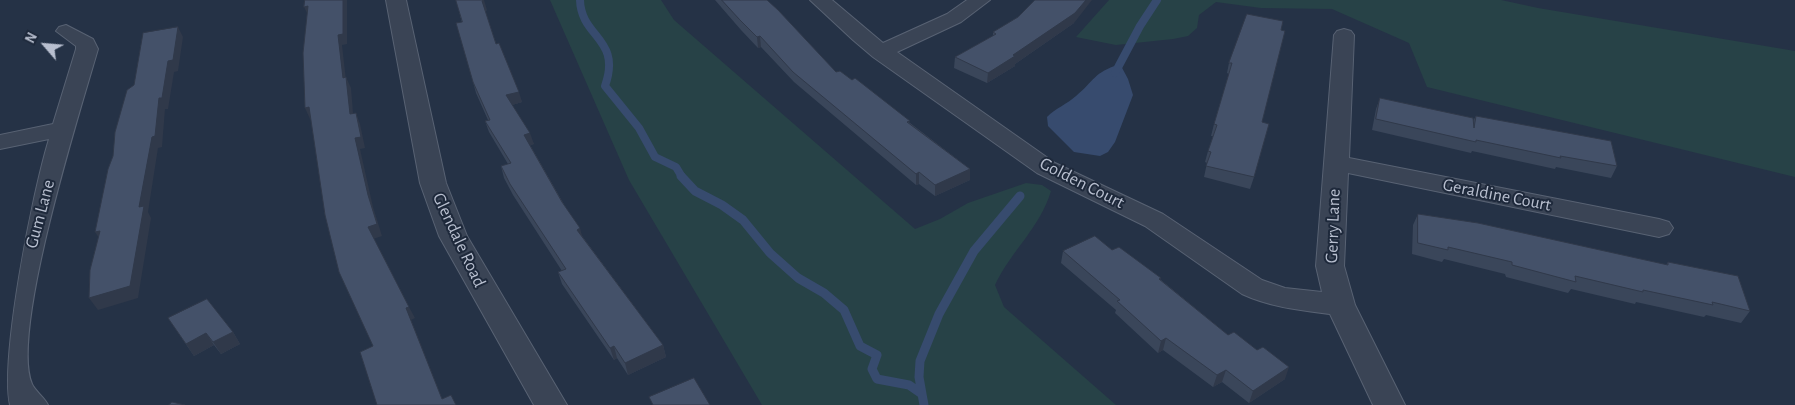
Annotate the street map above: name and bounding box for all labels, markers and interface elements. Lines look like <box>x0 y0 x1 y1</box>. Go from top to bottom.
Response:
north arrow <box>20 20 70 70</box>
text: N <box>23 31 40 46</box>
street label: Golden Court <box>1036 152 1128 214</box>
street label: Geraldine Court <box>1441 174 1553 216</box>
street label: Gum Lane <box>21 177 59 251</box>
street label: Gerry Lane <box>1321 188 1345 264</box>
street label: Glendale Road <box>428 189 490 291</box>

